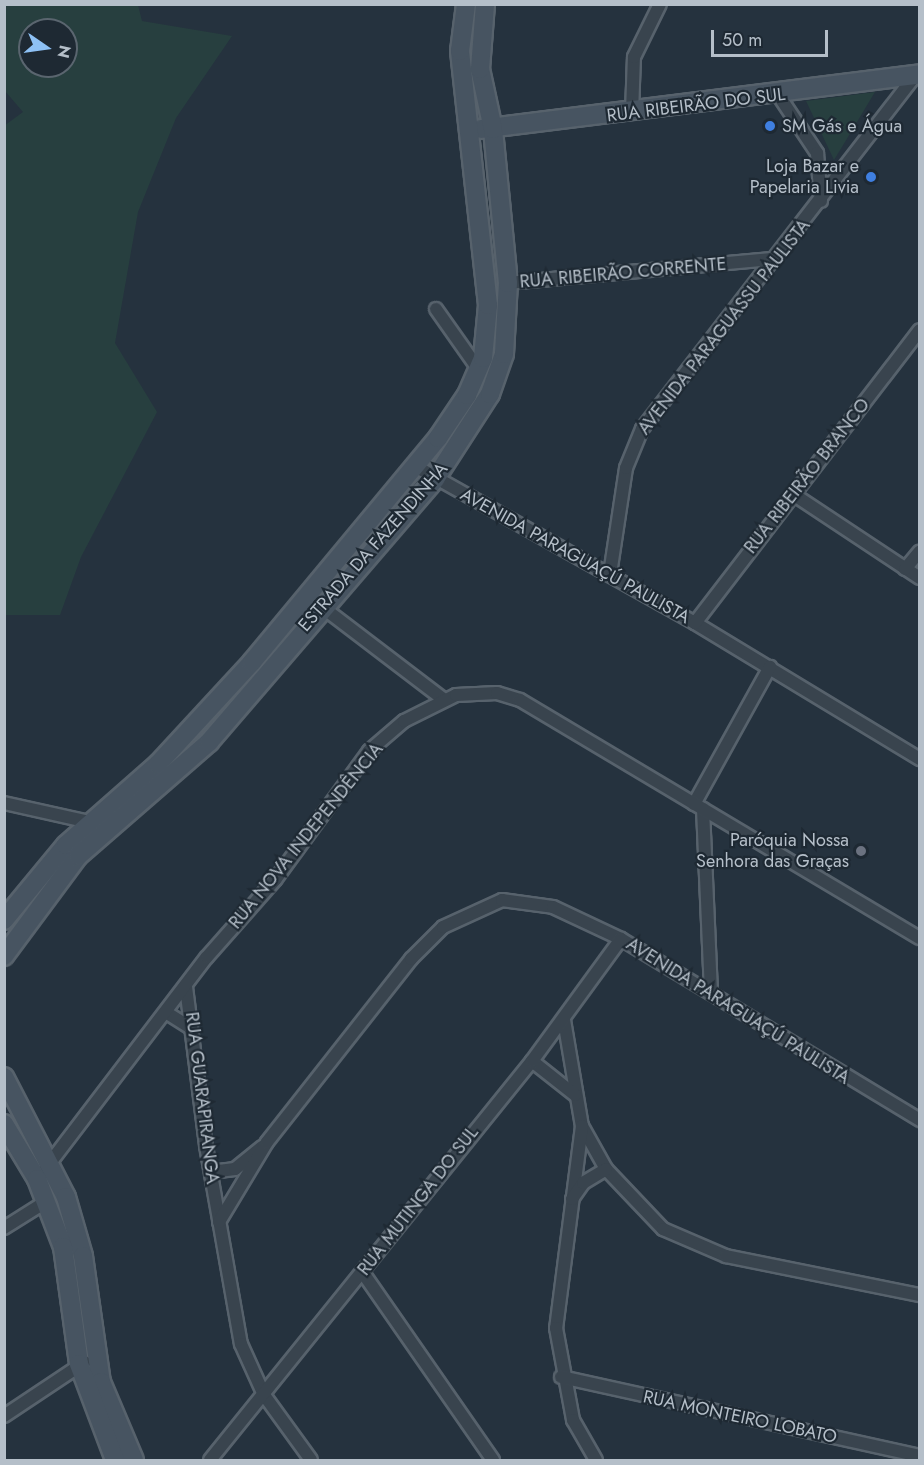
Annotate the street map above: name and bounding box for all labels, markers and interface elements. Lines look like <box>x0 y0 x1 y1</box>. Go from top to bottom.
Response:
north arrow <box>18 18 78 78</box>
scale bar <box>714 18 831 56</box>
text: 50 m <box>722 27 762 53</box>
text: N <box>51 43 77 60</box>
street label: RUA RIBEIRÃO DO SUL <box>606 83 786 127</box>
place label: SM Gás e Água <box>782 115 902 137</box>
marker: SM Gás e Água <box>763 119 777 133</box>
place label: Loja Bazar e Papelaria Livia <box>750 156 859 198</box>
marker: Loja Bazar e Papelaria Livia <box>864 170 878 184</box>
street label: AVENIDA PARAGUASSU PAULISTA <box>633 215 815 439</box>
street label: RUA RIBEIRÃO CORRENTE <box>519 253 727 293</box>
street label: RUA RIBEIRÃO BRANCO <box>740 394 874 558</box>
street label: ESTRADA DA FAZENDINHA <box>294 458 452 636</box>
street label: AVENIDA PARAGUAÇÚ PAULISTA <box>456 484 694 628</box>
street label: RUA NOVA INDEPENDÊNCIA <box>224 739 388 933</box>
place label: Paróquia Nossa Senhora das Graças <box>696 830 849 872</box>
marker: Paróquia Nossa Senhora das Graças <box>854 844 868 858</box>
street label: AVENIDA PARAGUAÇÚ PAULISTA <box>622 933 854 1089</box>
street label: RUA GUARAPIRANGA <box>181 1011 223 1185</box>
street label: RUA MUTINGA DO SUL <box>353 1122 483 1280</box>
street label: RUA MONTEIRO LOBATO <box>641 1386 839 1448</box>

